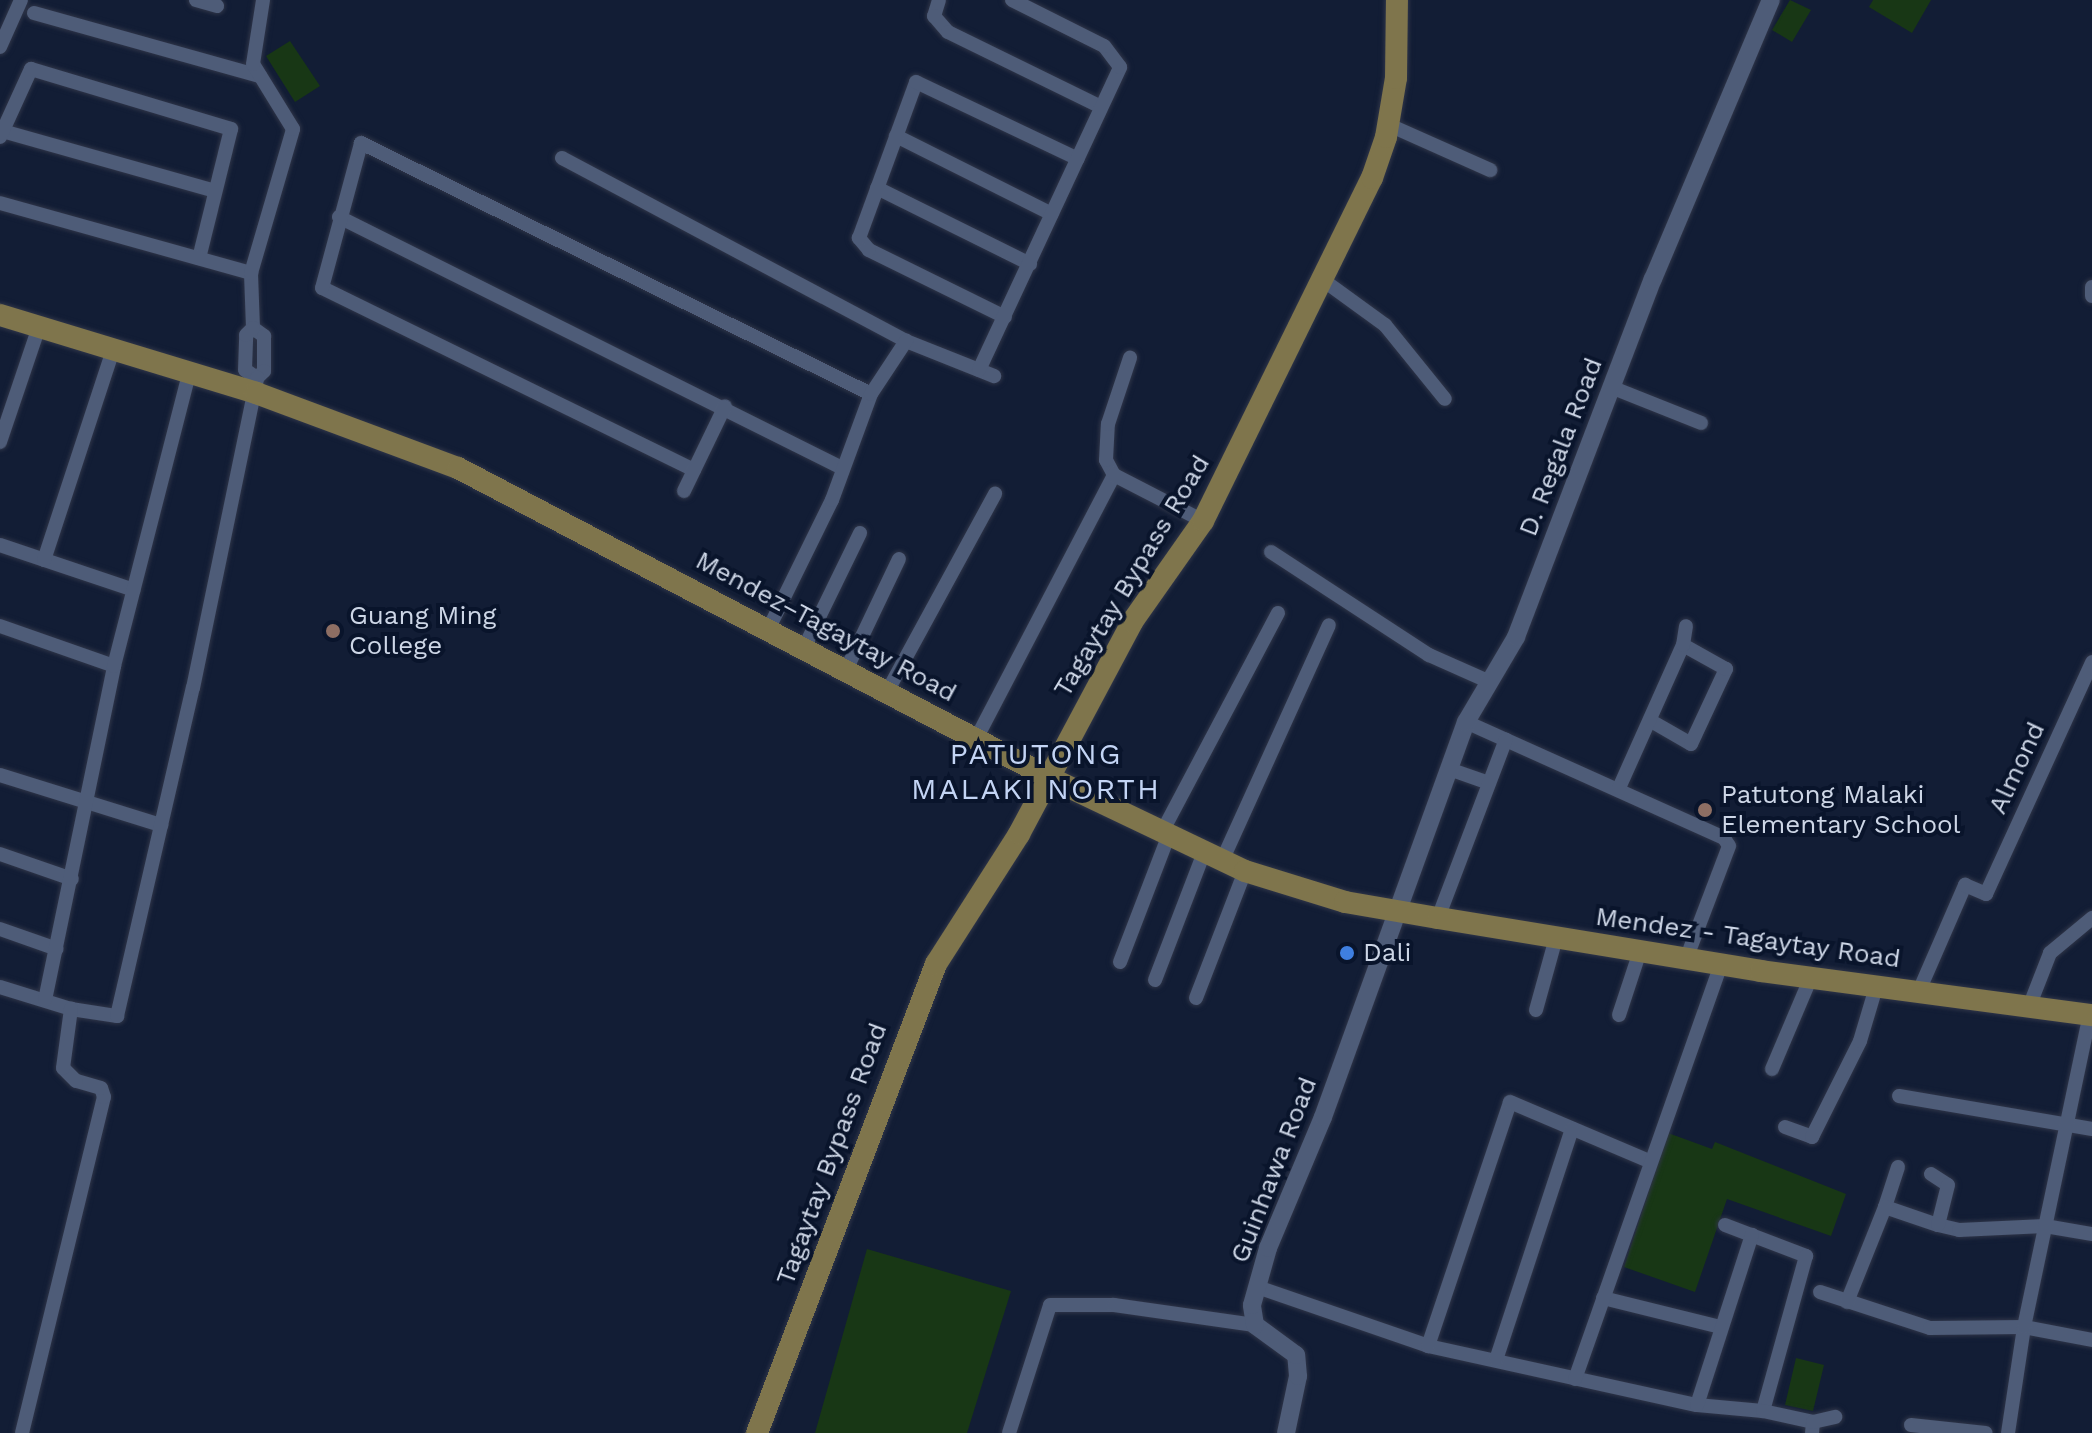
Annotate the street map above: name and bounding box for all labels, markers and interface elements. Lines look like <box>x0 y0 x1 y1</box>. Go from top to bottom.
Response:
street label: D. Regala Road <box>1513 353 1609 541</box>
street label: Tagaytay Bypass Road <box>1047 449 1217 703</box>
street label: Mendez–Tagaytay Road <box>690 545 962 709</box>
place label: Guang Ming College <box>349 600 496 662</box>
marker: Guang Ming College <box>324 622 342 640</box>
street label: Almond <box>1982 717 2052 819</box>
district label: PATUTONG MALAKI NORTH <box>911 736 1161 806</box>
place label: Patutong Malaki Elementary School <box>1721 779 1961 840</box>
marker: Patutong Malaki Elementary School <box>1696 801 1714 819</box>
street label: Mendez - Tagaytay Road <box>1593 901 1903 975</box>
place label: Dali <box>1363 937 1411 969</box>
marker: Dali <box>1338 944 1356 962</box>
street label: Tagaytay Bypass Road <box>770 1018 894 1290</box>
street label: Guinhawa Road <box>1224 1072 1324 1268</box>

